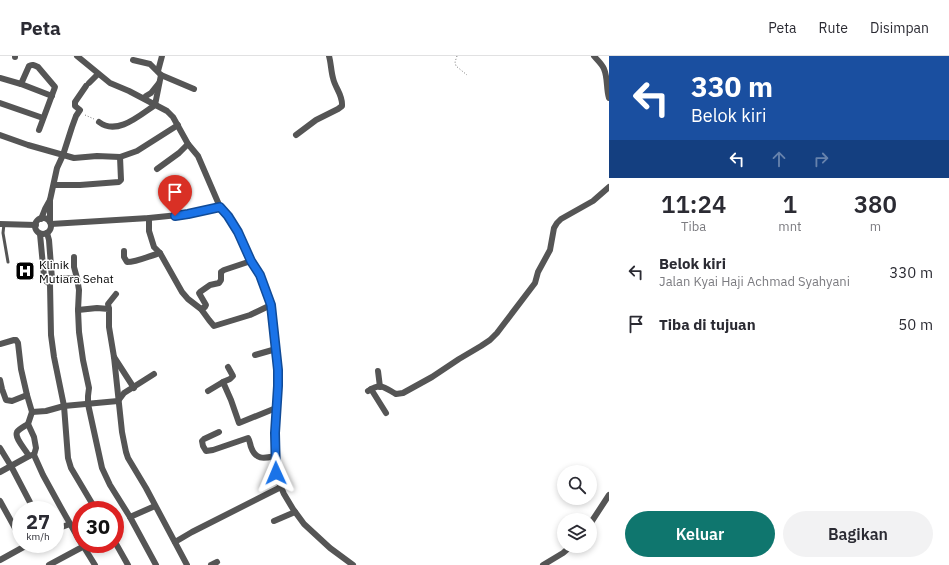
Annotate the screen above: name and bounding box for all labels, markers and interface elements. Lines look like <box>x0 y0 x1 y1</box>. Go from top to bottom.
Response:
text: Peta <box>20 16 61 40</box>
text: Peta <box>768 19 797 37</box>
text: Rute <box>819 19 848 37</box>
text: Disimpan <box>870 19 929 37</box>
text: 330 m <box>691 68 773 105</box>
icon: left <box>625 72 677 124</box>
text: Belok kiri <box>691 104 766 127</box>
icon: left <box>726 148 748 170</box>
icon: ahead <box>768 148 790 170</box>
icon: right <box>810 148 832 170</box>
pin <box>158 175 192 216</box>
icon: arrive <box>164 181 186 203</box>
text: 11:24 <box>661 188 726 220</box>
text: 1 <box>783 188 797 220</box>
text: 380 <box>854 188 897 220</box>
text: Tiba <box>681 218 706 235</box>
text: mnt <box>778 218 802 235</box>
text: m <box>870 218 881 235</box>
text: Belok kiri <box>659 254 726 273</box>
place label: Klinik Mutiara Sehat <box>39 257 114 286</box>
hospital icon: Klinik Mutiara Sehat <box>14 260 36 282</box>
icon: left <box>625 261 647 283</box>
text: 330 m <box>889 263 933 282</box>
text: Jalan Kyai Haji Achmad Syahyani <box>659 273 850 290</box>
icon: arrive <box>625 313 647 335</box>
text: Tiba di tujuan <box>659 315 756 334</box>
text: 50 m <box>898 315 933 334</box>
position arrow <box>255 452 297 494</box>
map controls <box>557 465 597 553</box>
button: search <box>557 465 597 505</box>
speed limit sign: 30 <box>72 501 124 553</box>
text: 27 <box>26 508 50 535</box>
button: Keluar <box>625 511 775 557</box>
button: Bagikan <box>783 511 933 557</box>
button: layers <box>557 513 597 553</box>
text: km/h <box>26 530 50 543</box>

